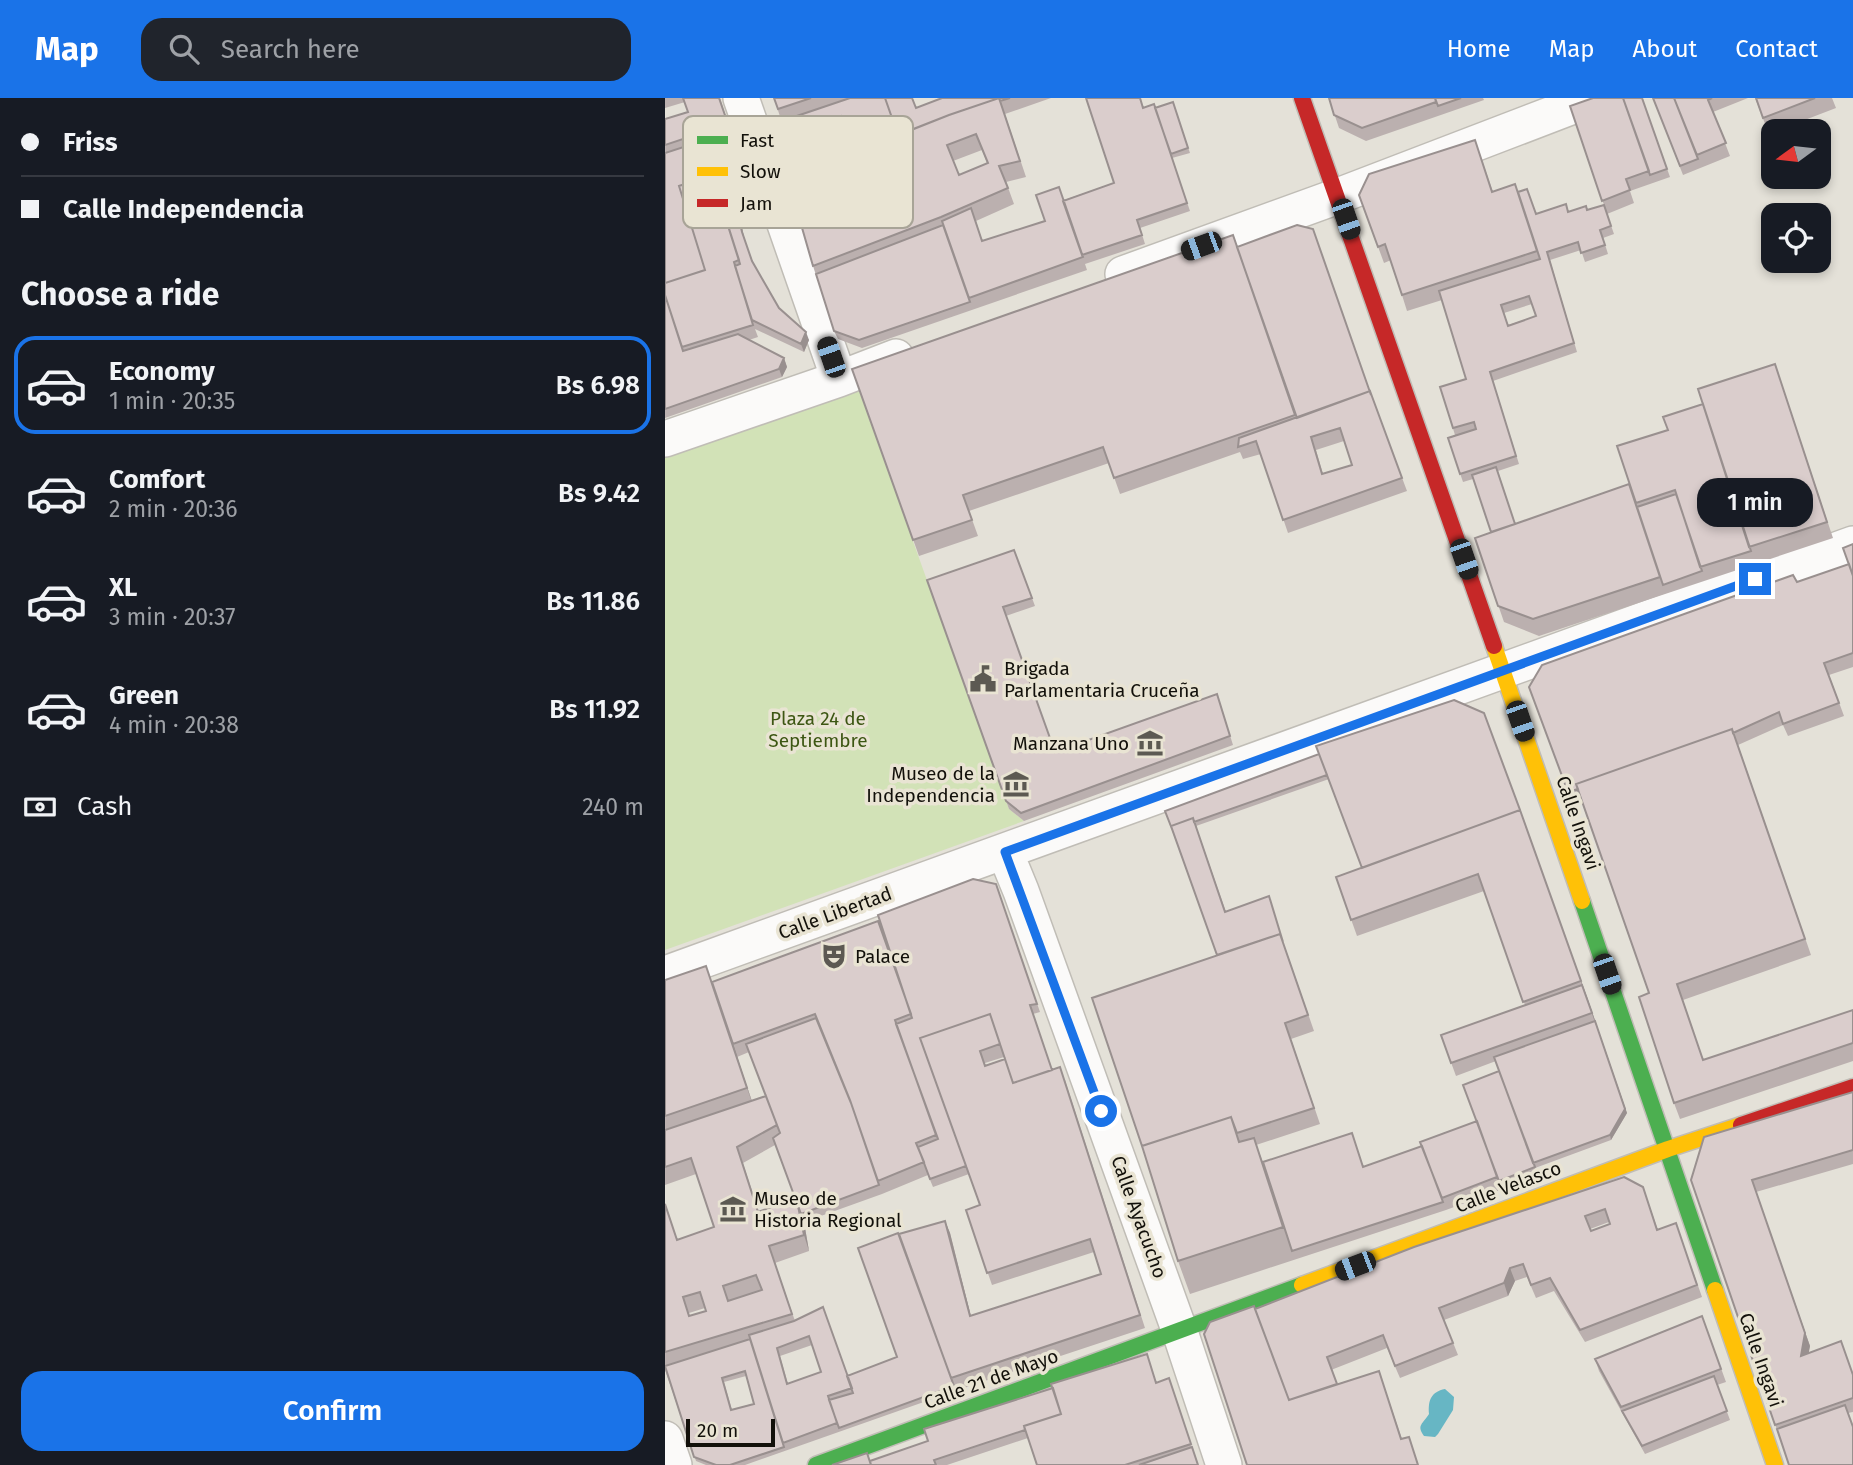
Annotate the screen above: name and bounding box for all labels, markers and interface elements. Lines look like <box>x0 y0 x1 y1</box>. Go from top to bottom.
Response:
search box <box>141 18 631 81</box>
text: Map <box>35 29 99 69</box>
icon: search <box>165 30 203 68</box>
text: Search here <box>221 34 360 65</box>
text: Home <box>1447 35 1511 63</box>
text: Map <box>1549 35 1595 63</box>
text: About <box>1633 35 1697 63</box>
text: Contact <box>1735 35 1818 63</box>
legend <box>683 116 913 228</box>
north arrow <box>1761 119 1831 189</box>
map controls <box>1761 119 1831 273</box>
text: Friss <box>63 127 117 158</box>
text: Fast <box>740 129 774 152</box>
text: Slow <box>740 160 781 183</box>
text: Jam <box>740 192 772 215</box>
text: Calle Independencia <box>63 194 304 225</box>
car <box>1330 196 1363 242</box>
button: locate <box>1761 203 1831 273</box>
car <box>1178 229 1225 263</box>
text: Choose a ride <box>21 275 219 313</box>
car <box>815 334 848 380</box>
icon: car <box>25 354 88 417</box>
text: Economy <box>109 356 215 387</box>
text: Bs 6.98 <box>556 370 640 401</box>
text: 1 min · 20:35 <box>109 387 235 415</box>
icon: car <box>25 462 88 525</box>
text: Comfort <box>109 464 205 495</box>
callout: 1 min <box>1697 477 1813 526</box>
text: Bs 9.42 <box>558 478 640 509</box>
text: 1 min <box>1727 488 1783 516</box>
text: 2 min · 20:36 <box>109 495 238 523</box>
car <box>1448 536 1481 582</box>
route end <box>1739 563 1771 595</box>
icon: car <box>25 570 88 633</box>
text: XL <box>109 572 137 603</box>
text: Bs 11.86 <box>546 586 640 617</box>
text: 3 min · 20:37 <box>109 603 235 631</box>
place label: Brigada Parlamentaria Cruceña <box>1004 657 1200 702</box>
public building icon: Brigada Parlamentaria Cruceña <box>968 664 998 694</box>
icon: car <box>25 678 88 741</box>
text: Green <box>109 680 179 711</box>
text: Bs 11.92 <box>549 694 640 725</box>
car <box>1504 698 1537 744</box>
park label: Plaza 24 de Septiembre <box>768 707 868 752</box>
text: 4 min · 20:38 <box>109 711 239 739</box>
museum icon: Manzana Uno <box>1135 728 1165 758</box>
place label: Manzana Uno <box>1013 732 1129 755</box>
place label: Museo de la Independencia <box>866 762 995 807</box>
museum icon: Museo de la Independencia <box>1001 769 1031 799</box>
street label: Calle Ingavi <box>1551 773 1605 873</box>
icon: cash <box>21 788 59 826</box>
text: Cash <box>77 791 133 822</box>
text: 240 m <box>582 793 644 821</box>
street label: Calle Libertad <box>775 882 895 944</box>
theatre icon: Palace <box>819 941 849 971</box>
place label: Palace <box>855 945 910 968</box>
car <box>1591 951 1624 997</box>
route start <box>1085 1095 1117 1127</box>
street label: Calle Ayacucho <box>1106 1153 1172 1281</box>
street label: Calle Velasco <box>1452 1156 1564 1218</box>
place label: Museo de Historia Regional <box>754 1187 902 1232</box>
museum icon: Museo de Historia Regional <box>718 1194 748 1224</box>
car <box>1332 1249 1379 1283</box>
street label: Calle Ingavi <box>1734 1310 1788 1410</box>
street label: Calle 21 de Mayo <box>921 1344 1061 1414</box>
button: Confirm <box>21 1371 644 1451</box>
scale bar <box>686 1416 775 1448</box>
text: 20 m <box>697 1419 738 1442</box>

